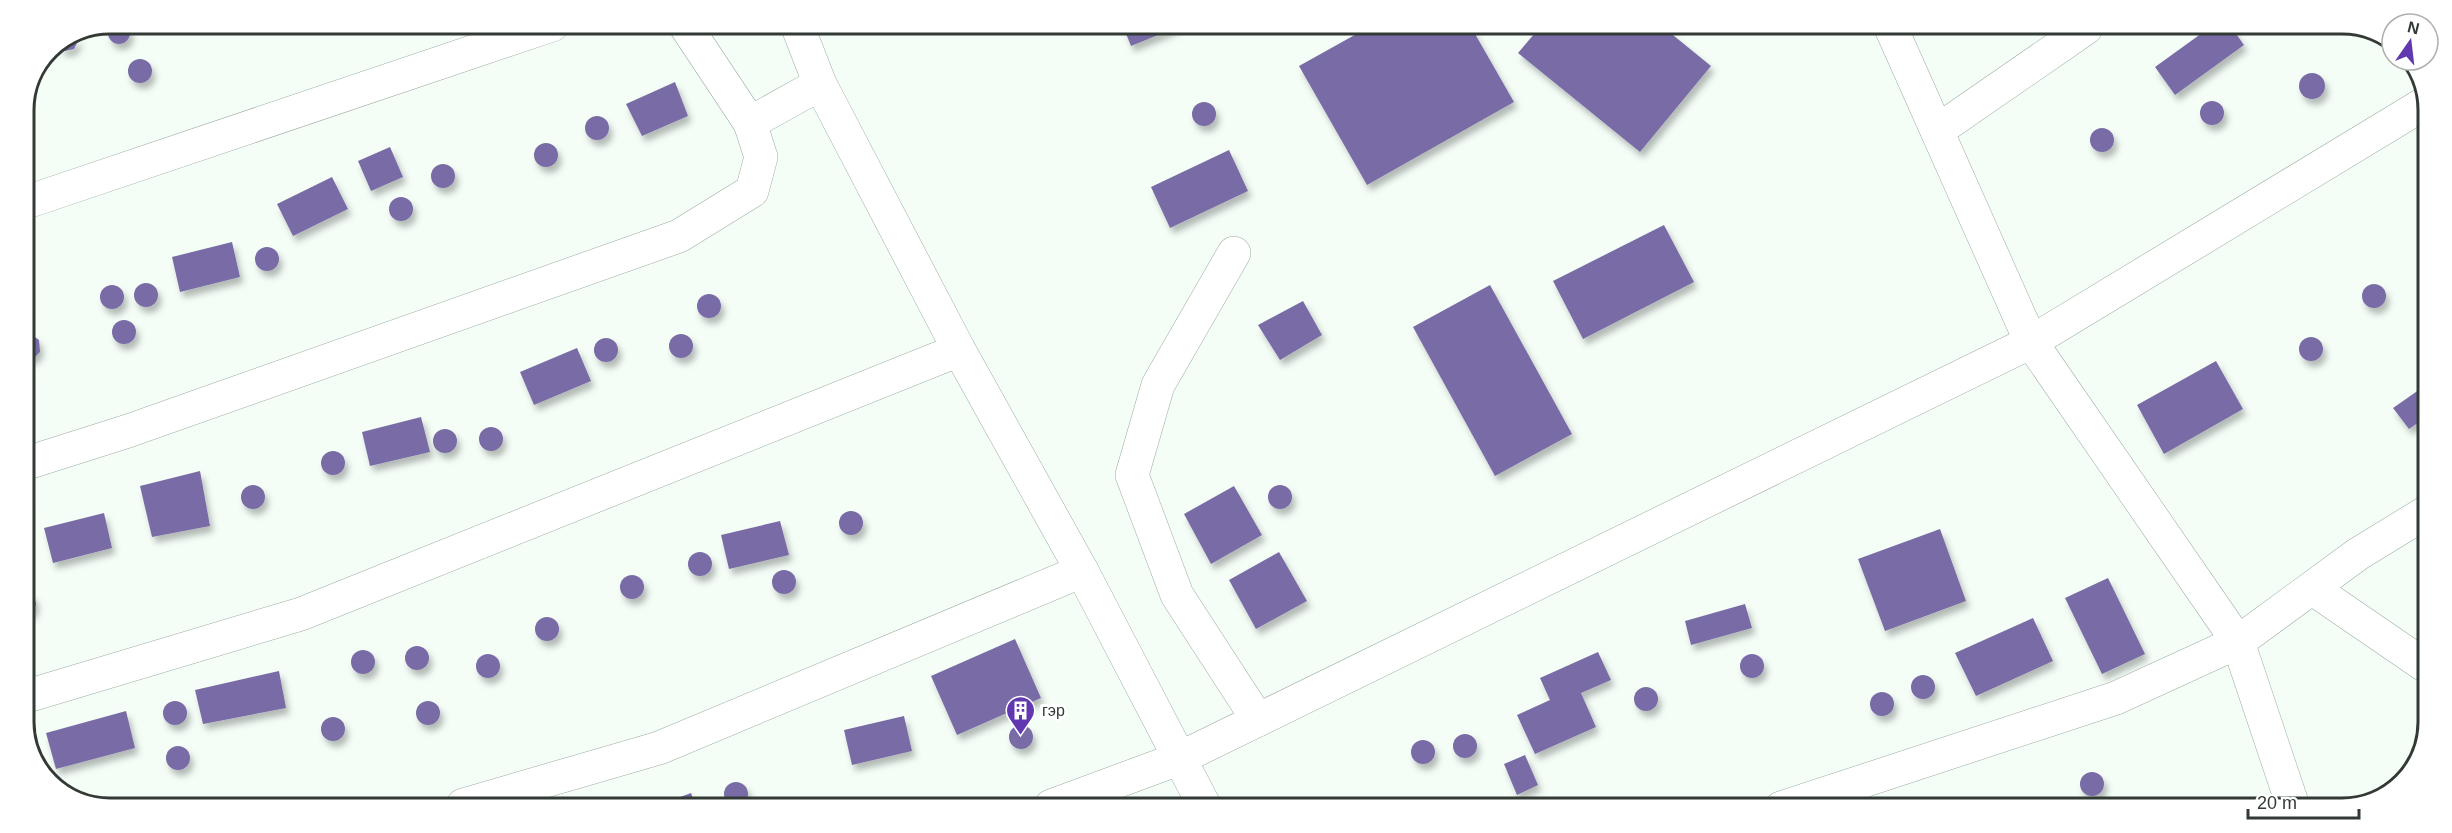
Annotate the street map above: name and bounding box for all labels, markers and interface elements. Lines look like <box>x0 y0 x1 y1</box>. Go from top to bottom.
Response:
north arrow <box>2380 12 2440 72</box>
text: N <box>2406 18 2421 38</box>
building icon: гэр <box>1005 694 1037 736</box>
place label: гэр <box>1042 702 1065 719</box>
scale bar <box>2248 782 2359 820</box>
text: 20 m <box>2257 793 2297 813</box>

